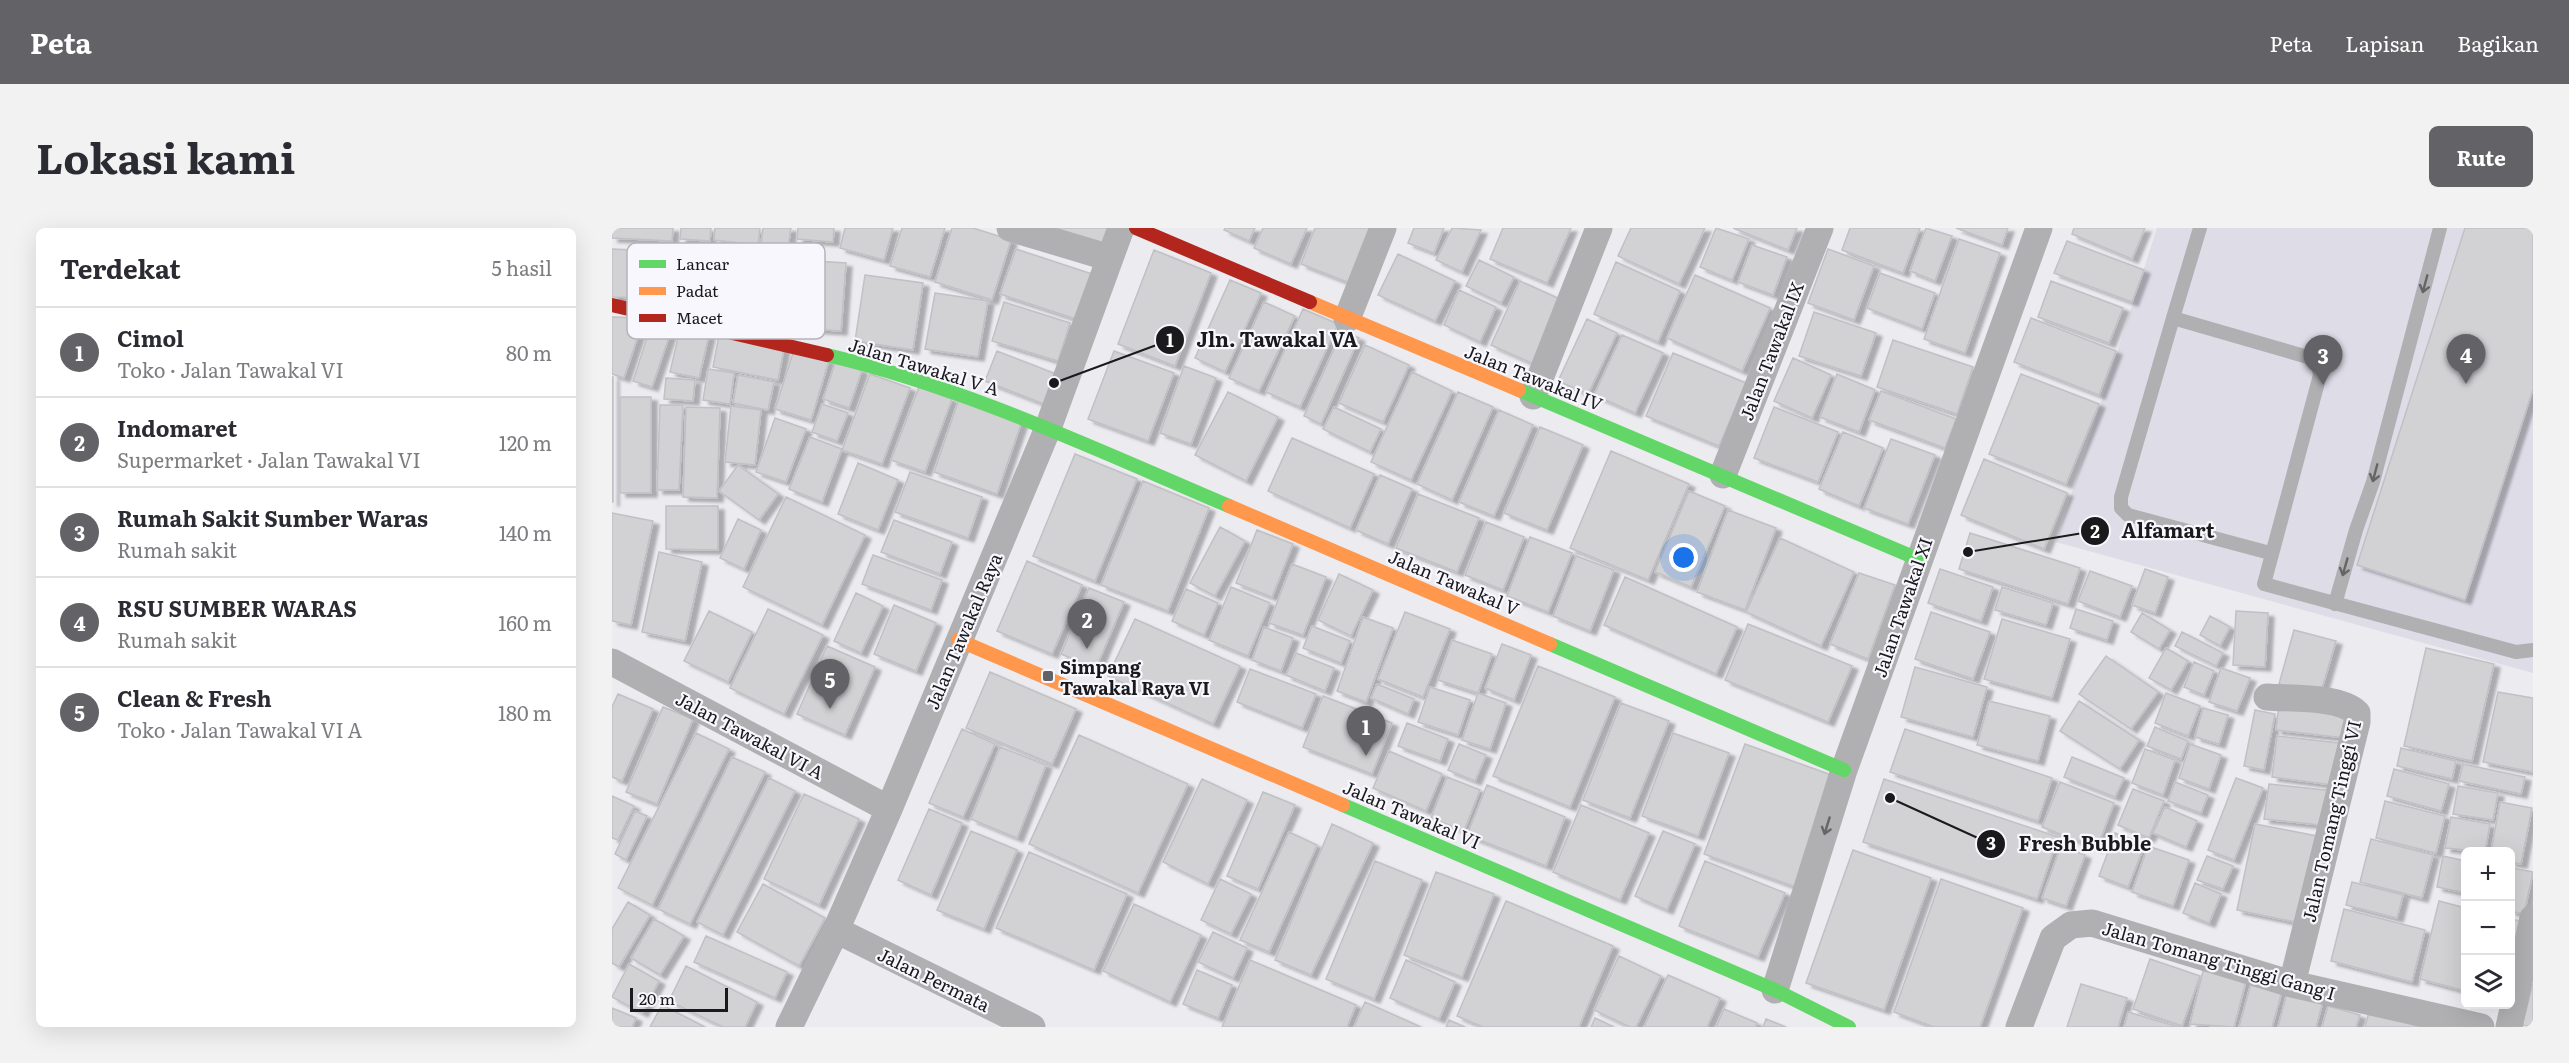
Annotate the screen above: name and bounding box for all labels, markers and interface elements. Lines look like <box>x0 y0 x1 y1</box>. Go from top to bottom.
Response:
text: Peta <box>30 21 92 63</box>
text: Peta <box>2270 27 2312 58</box>
text: Lapisan <box>2345 27 2424 58</box>
text: Bagikan <box>2457 27 2539 58</box>
text: Lokasi kami <box>36 125 295 187</box>
button: Rute <box>2429 126 2533 187</box>
legend <box>627 243 825 339</box>
text: Terdekat <box>60 248 181 287</box>
text: Lancar <box>676 251 730 275</box>
text: 5 hasil <box>492 252 552 282</box>
one-way arrow <box>2418 275 2430 294</box>
text: Padat <box>676 278 719 302</box>
street label: Jalan Tawakal IX <box>1732 278 1810 424</box>
text: Macet <box>676 305 723 329</box>
text: Cimol <box>117 321 184 354</box>
callout: Jln. Tawakal VA <box>1155 321 1370 359</box>
text: Jln. Tawakal VA <box>1196 323 1358 353</box>
text: 1 <box>1166 326 1174 353</box>
street label: Jalan Tawakal V A <box>845 330 1003 402</box>
pin: 4 <box>2446 334 2486 384</box>
pin: 3 <box>2304 336 2342 385</box>
text: 1 <box>75 337 84 367</box>
text: 80 m <box>506 337 552 367</box>
street label: Jalan Tawakal IV <box>1461 337 1607 417</box>
text: Toko · Jalan Tawakal VI <box>117 354 344 384</box>
text: Indomaret <box>117 411 237 444</box>
text: 2 <box>74 427 85 457</box>
text: 120 m <box>499 427 552 457</box>
text: Supermarket · Jalan Tawakal VI <box>117 444 421 474</box>
one-way arrow <box>2369 463 2380 482</box>
text: Rumah Sakit Sumber Waras <box>117 501 428 534</box>
callout: Alfamart <box>2080 512 2227 550</box>
text: Alfamart <box>2122 514 2215 544</box>
text: 3 <box>74 517 85 547</box>
text: 140 m <box>499 517 552 547</box>
text: 2 <box>2090 517 2100 544</box>
street label: Jalan Tawakal XI <box>1865 533 1939 681</box>
text: Rumah sakit <box>117 534 237 564</box>
street label: Jalan Tawakal V <box>1384 542 1524 622</box>
your location <box>1669 543 1698 572</box>
street label: Jalan Tawakal Raya <box>918 548 1008 713</box>
one-way arrow <box>2339 557 2350 576</box>
text: RSU SUMBER WARAS <box>117 591 357 624</box>
pin: 2 <box>1068 600 1106 649</box>
text: 4 <box>73 607 86 637</box>
text: 160 m <box>498 607 552 637</box>
text: Rumah sakit <box>117 624 237 654</box>
place label: Simpang Tawakal Raya VI <box>1060 653 1210 701</box>
pin: 5 <box>810 660 850 709</box>
marker: Simpang Tawakal Raya VI <box>1041 669 1055 683</box>
text: Clean & Fresh <box>117 681 272 714</box>
street label: Jalan Tawakal VI A <box>671 685 829 785</box>
text: 5 <box>74 697 85 727</box>
text: 180 m <box>498 697 552 727</box>
pin: 1 <box>1346 706 1386 756</box>
text: Toko · Jalan Tawakal VI A <box>117 714 362 744</box>
street label: Jalan Tomang Tinggi VI <box>2295 717 2367 925</box>
street label: Jalan Tawakal VI <box>1339 773 1485 855</box>
one-way arrow <box>1821 816 1832 835</box>
callout: Fresh Bubble <box>1976 825 2163 863</box>
text: Fresh Bubble <box>2019 827 2151 857</box>
text: 3 <box>1986 829 1996 856</box>
map controls <box>2461 847 2515 1009</box>
button: + <box>2461 847 2515 901</box>
button: − <box>2461 901 2515 955</box>
street label: Jalan Tomang Tinggi Gang I <box>2099 914 2339 1006</box>
street label: Jalan Permata <box>873 940 995 1018</box>
button: layers <box>2461 955 2515 1009</box>
scale bar <box>630 985 728 1012</box>
text: 20 m <box>639 986 675 1010</box>

